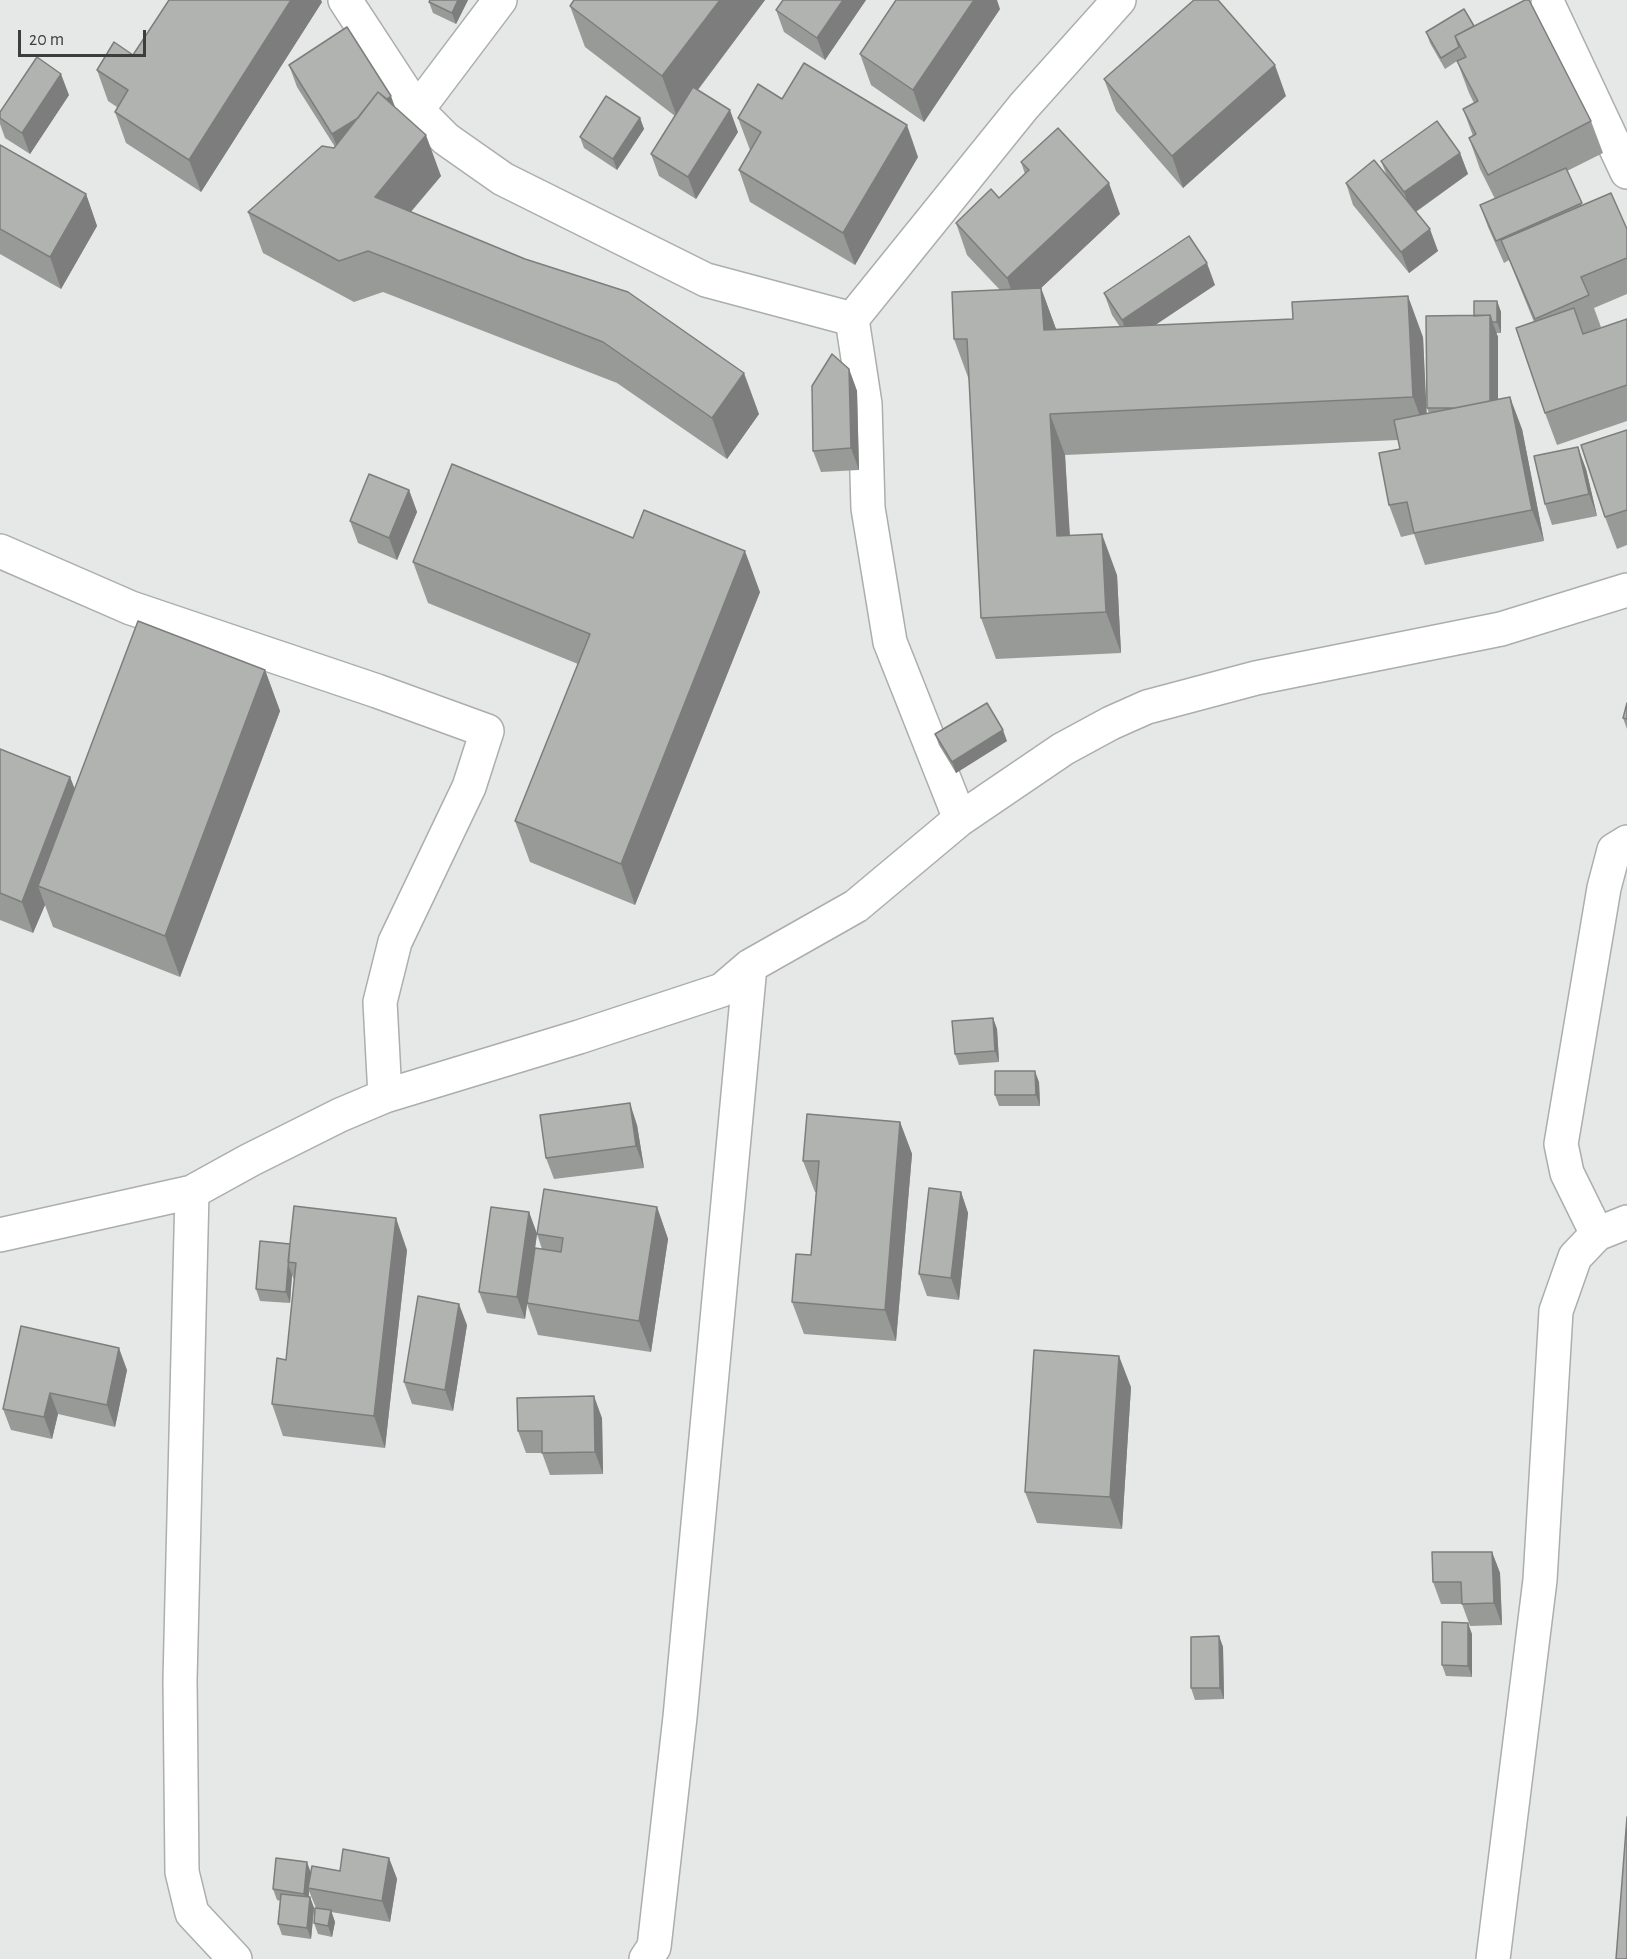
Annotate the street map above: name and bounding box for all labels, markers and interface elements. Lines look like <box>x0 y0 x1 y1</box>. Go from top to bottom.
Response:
scale bar <box>21 18 148 56</box>
text: 20 m <box>29 31 64 49</box>

